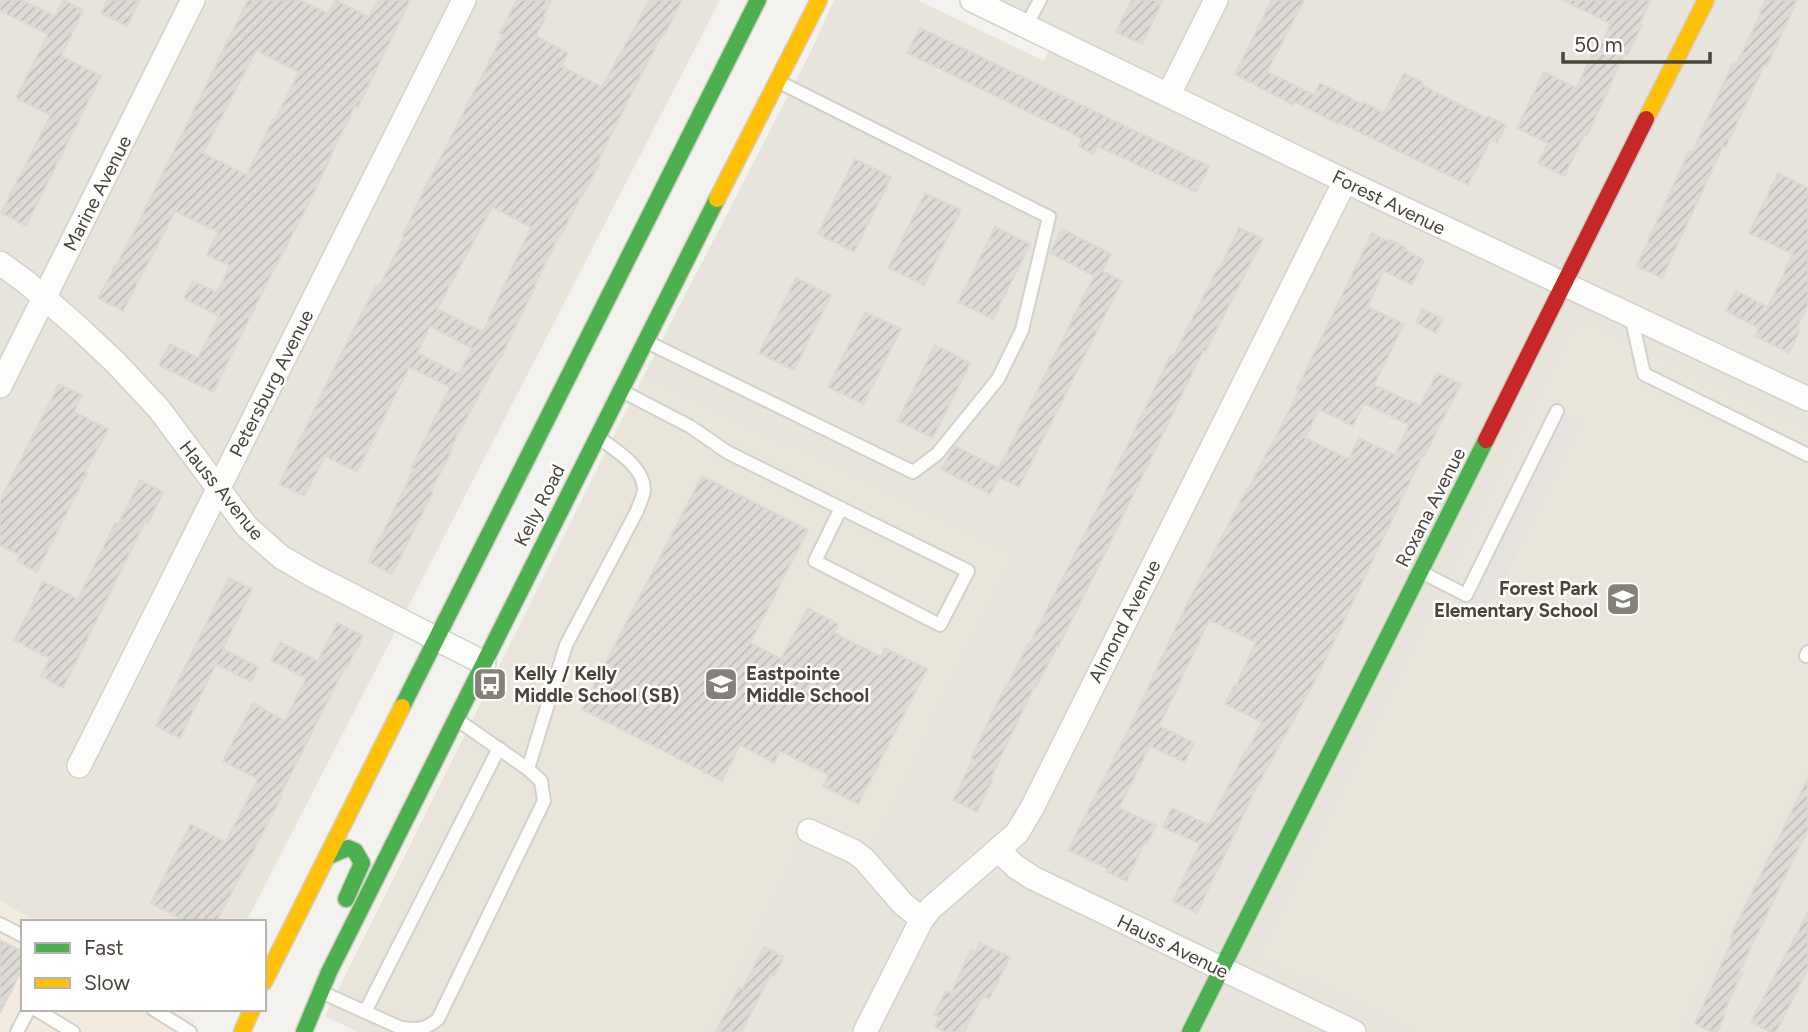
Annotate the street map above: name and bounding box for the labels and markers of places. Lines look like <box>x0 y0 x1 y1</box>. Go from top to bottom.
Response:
place label: Forest Park Elementary School <box>1434 577 1599 622</box>
school or university icon: Forest Park Elementary School <box>1604 580 1642 618</box>
place label: Kelly / Kelly Middle School (SB) <box>514 662 679 707</box>
place label: Eastpointe Middle School <box>746 662 869 707</box>
bus stop icon: Kelly / Kelly Middle School (SB) <box>471 665 509 703</box>
school or university icon: Eastpointe Middle School <box>702 665 740 703</box>

